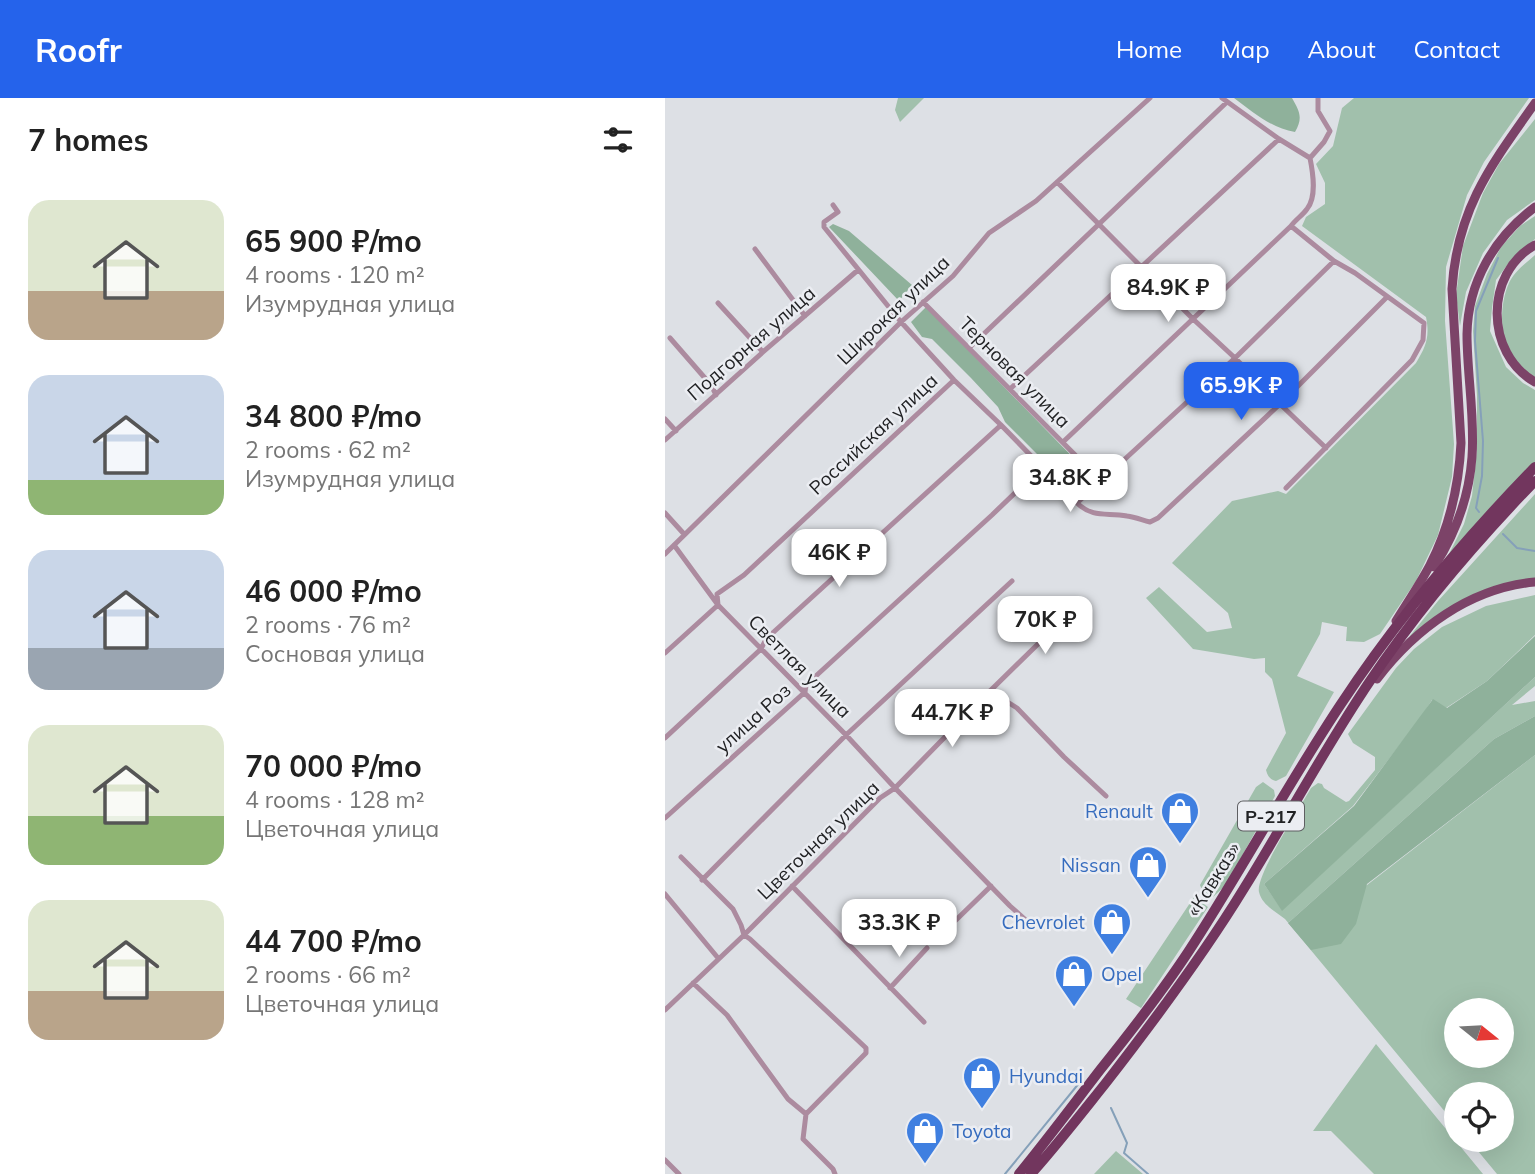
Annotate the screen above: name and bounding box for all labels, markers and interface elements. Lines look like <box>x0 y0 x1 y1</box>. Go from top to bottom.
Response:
text: Roofr <box>35 29 122 70</box>
text: Home <box>1116 34 1182 64</box>
text: Map <box>1220 34 1270 64</box>
text: About <box>1308 34 1376 64</box>
text: Contact <box>1414 34 1500 64</box>
text: 7 homes <box>28 121 149 159</box>
icon: filters <box>599 121 637 159</box>
text: 65 900 ₽/mo <box>245 222 422 260</box>
icon: home <box>84 228 168 312</box>
street label: Широкая улица <box>832 250 954 370</box>
text: 4 rooms · 120 m² <box>245 260 425 289</box>
pin: 84.9K ₽ <box>1103 264 1233 324</box>
text: 84.9K ₽ <box>1127 272 1209 301</box>
street label: Подгорная улица <box>682 281 820 405</box>
text: Изумрудная улица <box>245 289 455 318</box>
street label: Терновая улица <box>954 311 1076 433</box>
pin: 65.9K ₽ <box>1176 362 1306 422</box>
street label: Российская улица <box>804 368 942 500</box>
text: 65.9K ₽ <box>1200 370 1282 399</box>
text: 34 800 ₽/mo <box>245 397 422 435</box>
icon: home <box>84 403 168 487</box>
text: 2 rooms · 62 m² <box>245 435 411 464</box>
pin: 34.8K ₽ <box>1005 454 1135 514</box>
text: 34.8K ₽ <box>1029 462 1111 491</box>
text: Изумрудная улица <box>245 464 455 493</box>
pin: 46K ₽ <box>790 530 888 589</box>
text: 46K ₽ <box>807 537 871 566</box>
text: 46 000 ₽/mo <box>245 572 422 610</box>
icon: home <box>84 578 168 662</box>
pin: 70K ₽ <box>996 596 1094 656</box>
text: 70K ₽ <box>1013 604 1077 633</box>
street label: Светлая улица <box>743 609 857 723</box>
text: 2 rooms · 76 m² <box>245 610 411 639</box>
text: Сосновая улица <box>245 639 425 668</box>
street label: улица Роз <box>710 678 796 758</box>
pin: 44.7K ₽ <box>887 690 1017 749</box>
text: 44.7K ₽ <box>911 697 993 726</box>
text: 70 000 ₽/mo <box>245 747 422 785</box>
icon: home <box>84 753 168 837</box>
street label: Цветочная улица <box>752 776 884 904</box>
text: 4 rooms · 128 m² <box>245 785 425 814</box>
shop icon: Renault <box>1159 790 1201 845</box>
place label: Renault <box>1085 799 1153 823</box>
road number: Р-217 <box>1238 802 1304 830</box>
text: Цветочная улица <box>245 814 439 843</box>
street label: «Кавказ» <box>1181 837 1245 921</box>
shop icon: Nissan <box>1127 844 1169 899</box>
place label: Nissan <box>1061 853 1121 877</box>
pin: 33.3K ₽ <box>834 900 964 959</box>
shop icon: Chevrolet <box>1091 901 1133 956</box>
text: 33.3K ₽ <box>858 907 940 936</box>
place label: Chevrolet <box>1001 910 1085 934</box>
text: 44 700 ₽/mo <box>245 922 422 960</box>
icon: home <box>84 928 168 1012</box>
shop icon: Opel <box>1053 953 1095 1008</box>
text: 2 rooms · 66 m² <box>245 960 411 989</box>
place label: Opel <box>1101 962 1142 986</box>
text: Цветочная улица <box>245 989 439 1018</box>
north arrow <box>1444 998 1514 1068</box>
map controls <box>1444 998 1514 1152</box>
shop icon: Hyundai <box>961 1055 1003 1110</box>
place label: Hyundai <box>1009 1064 1083 1088</box>
button: locate <box>1444 1082 1514 1152</box>
shop icon: Toyota <box>904 1110 946 1165</box>
place label: Toyota <box>952 1119 1012 1143</box>

